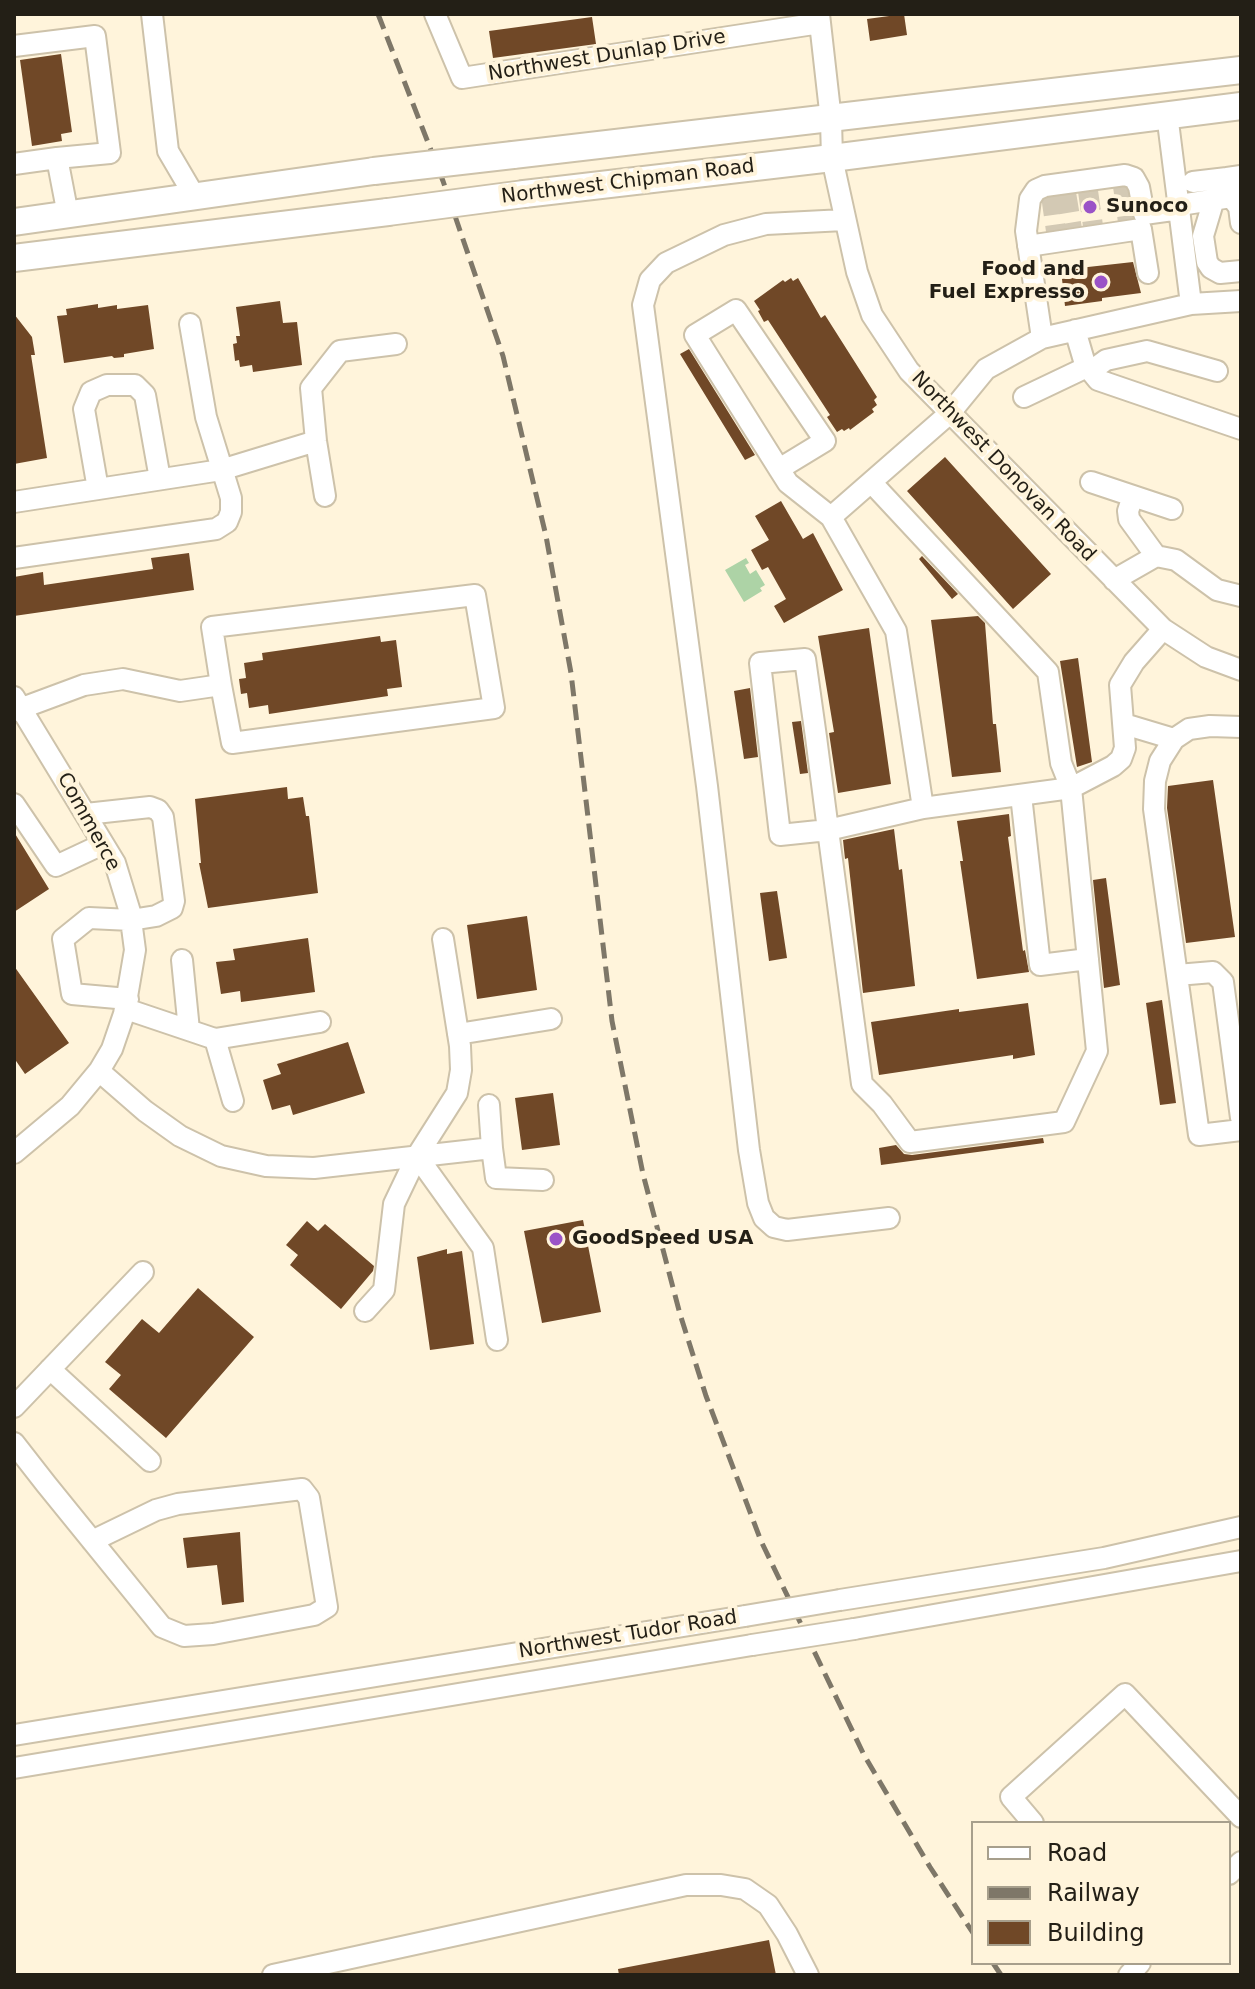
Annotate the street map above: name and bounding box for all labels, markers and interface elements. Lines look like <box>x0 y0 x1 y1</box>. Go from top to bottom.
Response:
street label: Northwest Dunlap Drive <box>487 25 727 87</box>
street label: Northwest Chipman Road <box>500 155 756 209</box>
place label: Sunoco <box>1106 195 1188 219</box>
marker: Sunoco <box>1081 198 1099 216</box>
place label: Food and Fuel Expresso <box>929 258 1085 305</box>
marker: Food and Fuel Expresso <box>1092 273 1110 291</box>
street label: Northwest Donovan Road <box>906 367 1100 567</box>
street label: Commerce <box>51 769 125 875</box>
place label: GoodSpeed USA <box>572 1227 753 1251</box>
marker: GoodSpeed USA <box>547 1230 565 1248</box>
street label: Northwest Tudor Road <box>517 1606 739 1664</box>
legend <box>971 1821 1231 1965</box>
text: Road <box>1047 1839 1107 1867</box>
text: Railway <box>1047 1879 1140 1907</box>
text: Building <box>1047 1919 1144 1947</box>

